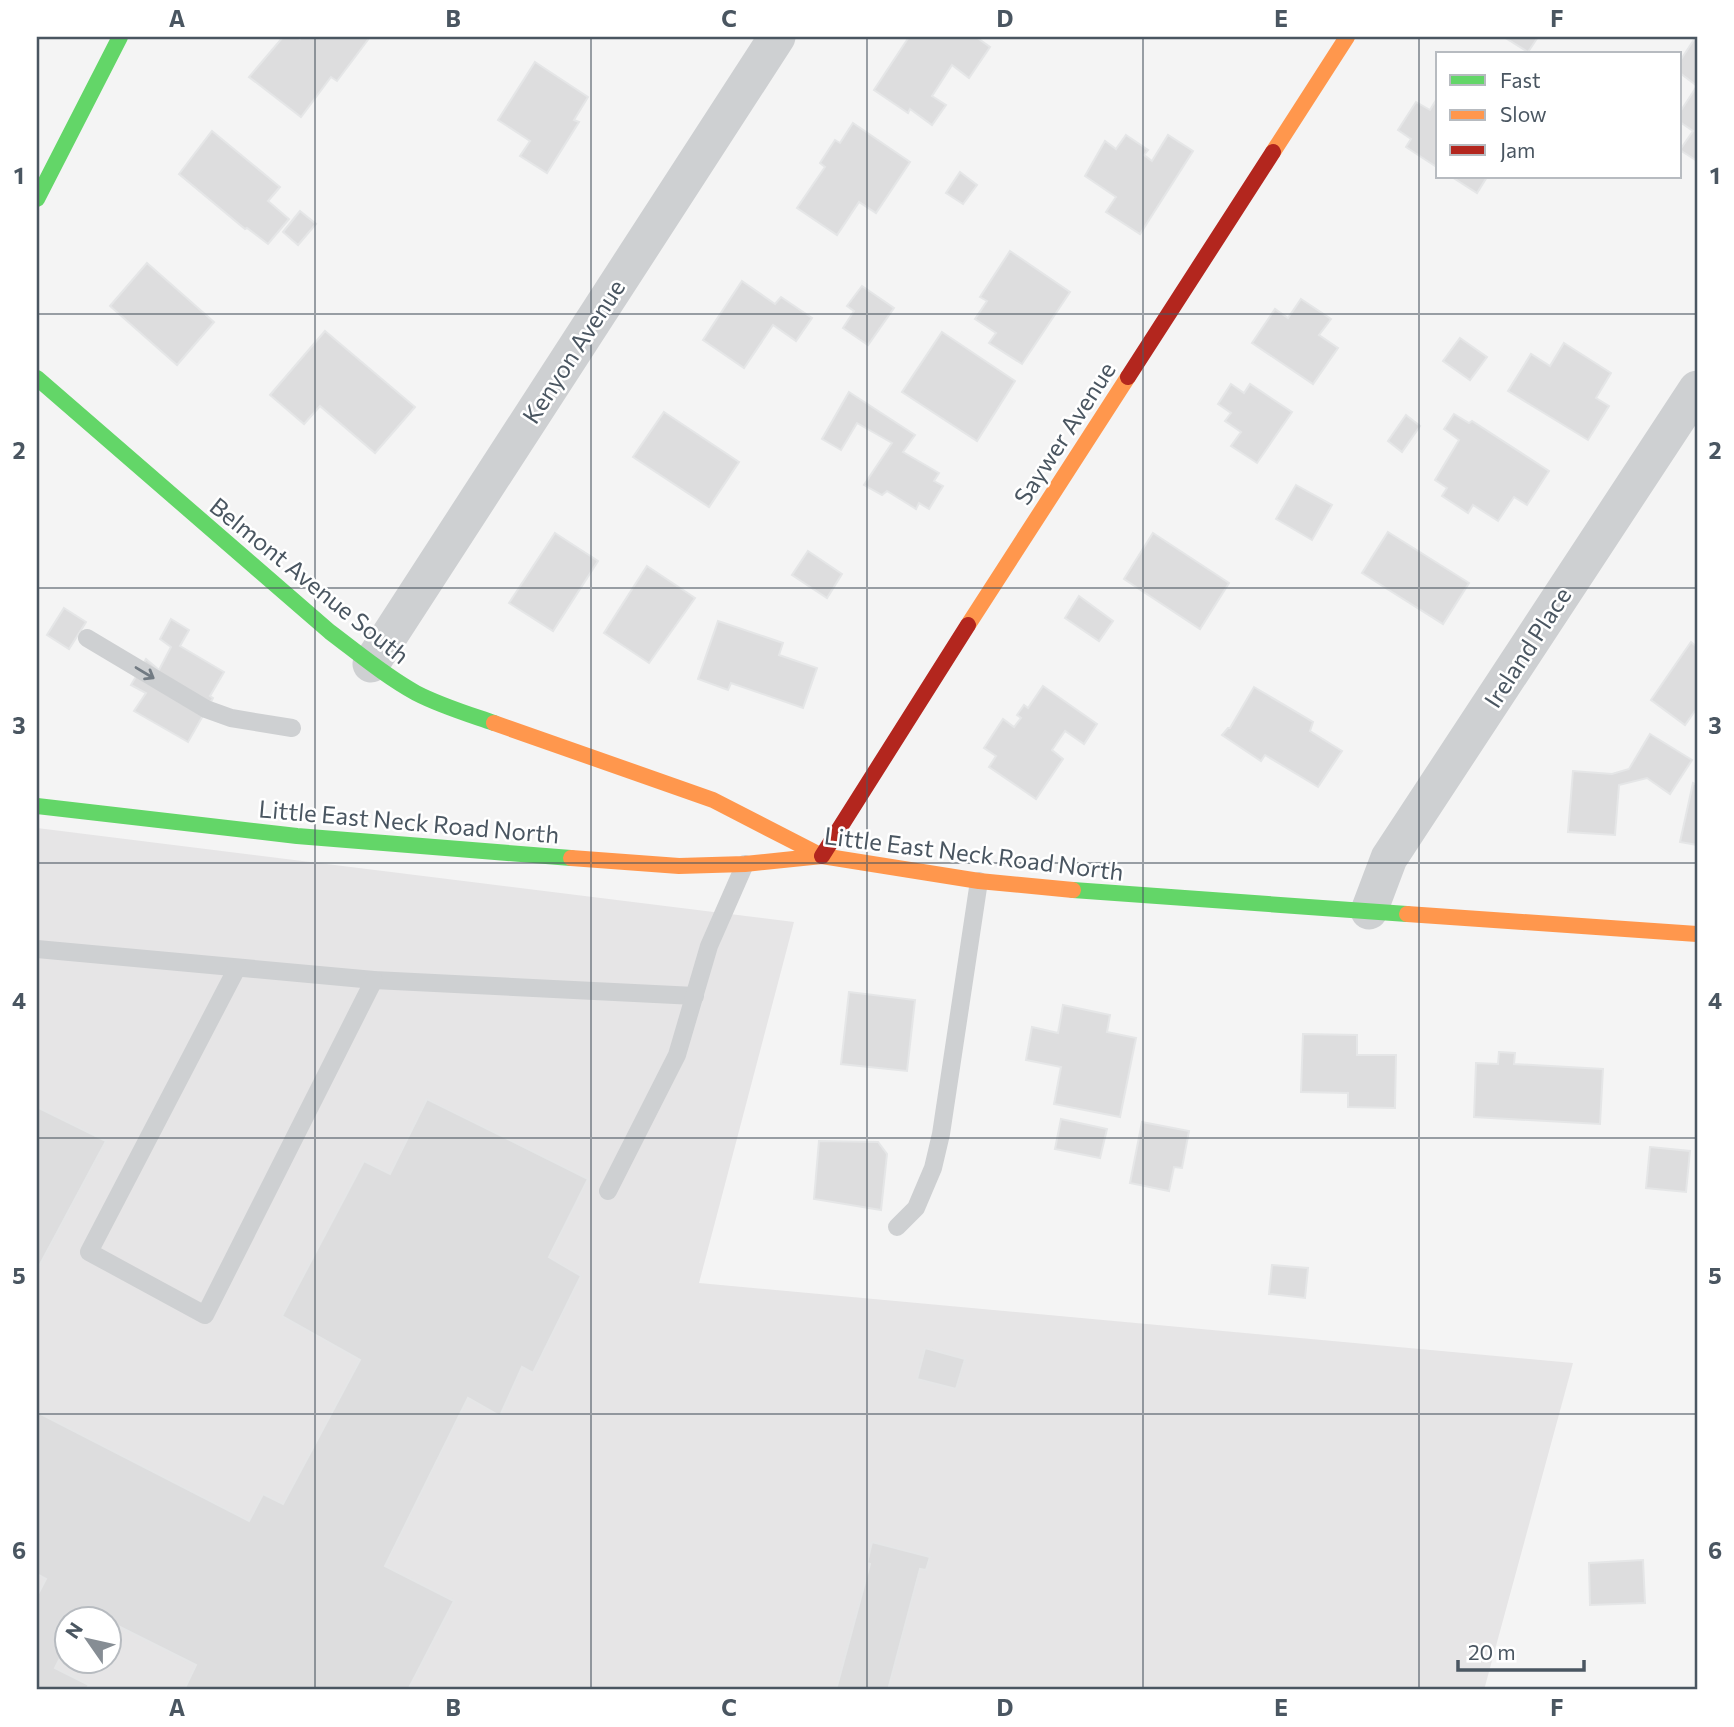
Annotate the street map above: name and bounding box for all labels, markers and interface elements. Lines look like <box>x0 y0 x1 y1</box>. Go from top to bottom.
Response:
text: A <box>169 4 186 32</box>
text: B <box>445 4 461 32</box>
text: C <box>721 4 737 32</box>
text: D <box>997 4 1014 32</box>
text: E <box>1274 4 1288 32</box>
text: F <box>1550 4 1564 32</box>
legend <box>1436 52 1682 178</box>
text: Fast <box>1500 67 1541 92</box>
text: Slow <box>1500 101 1547 126</box>
text: Jam <box>1500 137 1535 162</box>
text: 1 <box>14 161 24 189</box>
text: 1 <box>1710 161 1720 189</box>
street label: Kenyon Avenue <box>516 273 630 429</box>
street label: Saywer Avenue <box>1007 356 1121 510</box>
text: 2 <box>12 436 26 464</box>
text: 2 <box>1708 436 1722 464</box>
street label: Belmont Avenue South <box>205 491 415 669</box>
street label: Ireland Place <box>1477 581 1577 713</box>
one-way arrow <box>135 666 155 680</box>
text: 3 <box>12 711 26 739</box>
text: 3 <box>1708 711 1722 739</box>
street label: Little East Neck Road North <box>258 793 560 849</box>
street label: Little East Neck Road North <box>823 820 1125 886</box>
text: 4 <box>12 986 26 1014</box>
text: 4 <box>1708 986 1722 1014</box>
text: 5 <box>12 1261 26 1289</box>
text: 5 <box>1708 1261 1722 1289</box>
text: 6 <box>12 1536 26 1564</box>
text: 6 <box>1708 1536 1722 1564</box>
north arrow <box>52 1604 122 1674</box>
text: N <box>60 1618 87 1643</box>
scale bar <box>1458 1629 1584 1673</box>
text: 20 m <box>1468 1639 1516 1664</box>
text: A <box>169 1693 186 1721</box>
text: B <box>445 1693 461 1721</box>
text: C <box>721 1693 737 1721</box>
text: D <box>997 1693 1014 1721</box>
text: E <box>1274 1693 1288 1721</box>
text: F <box>1550 1693 1564 1721</box>

